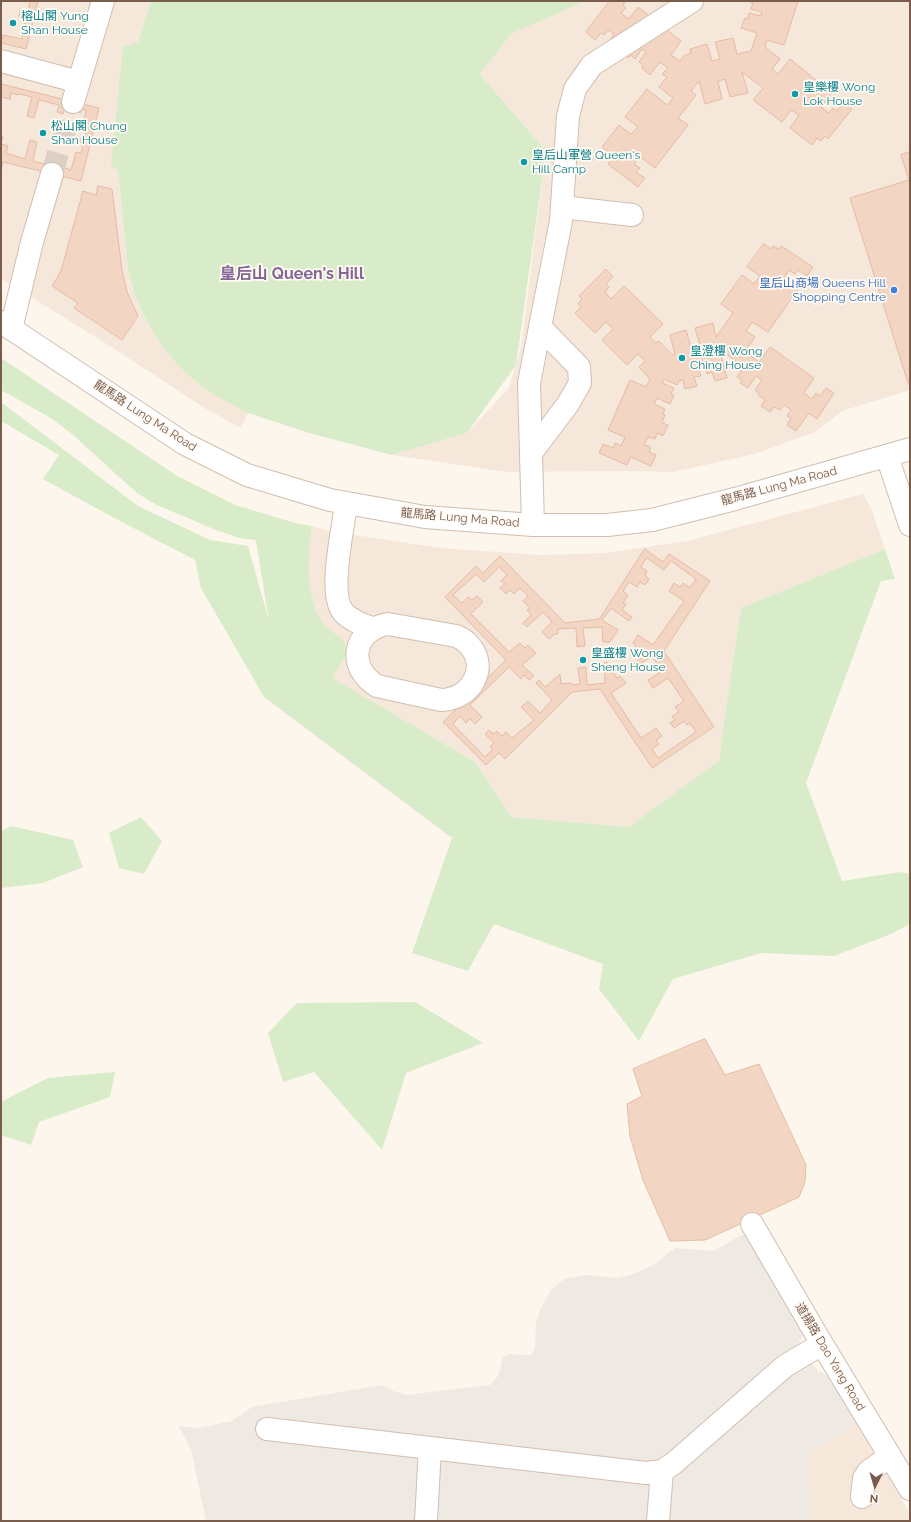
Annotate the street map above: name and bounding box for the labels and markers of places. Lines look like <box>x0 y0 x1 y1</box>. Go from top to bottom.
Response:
place label: 榕山閣 Yung Shan House <box>21 9 89 37</box>
marker: 榕山閣 Yung Shan House <box>8 18 18 28</box>
place label: 皇樂樓 Wong Lok House <box>803 80 875 108</box>
marker: 皇樂樓 Wong Lok House <box>790 89 800 99</box>
place label: 松山閣 Chung Shan House <box>51 119 127 147</box>
marker: 松山閣 Chung Shan House <box>38 128 48 138</box>
place label: 皇后山軍營 Queen's Hill Camp <box>532 148 640 176</box>
marker: 皇后山軍營 Queen's Hill Camp <box>519 157 529 167</box>
place label: 皇后山商場 Queens Hill Shopping Centre <box>759 276 886 304</box>
marker: 皇后山商場 Queens Hill Shopping Centre <box>889 285 899 295</box>
place label: 皇澄樓 Wong Ching House <box>690 344 762 372</box>
marker: 皇澄樓 Wong Ching House <box>677 353 687 363</box>
place label: 皇盛樓 Wong Sheng House <box>591 646 666 674</box>
marker: 皇盛樓 Wong Sheng House <box>578 655 588 665</box>

